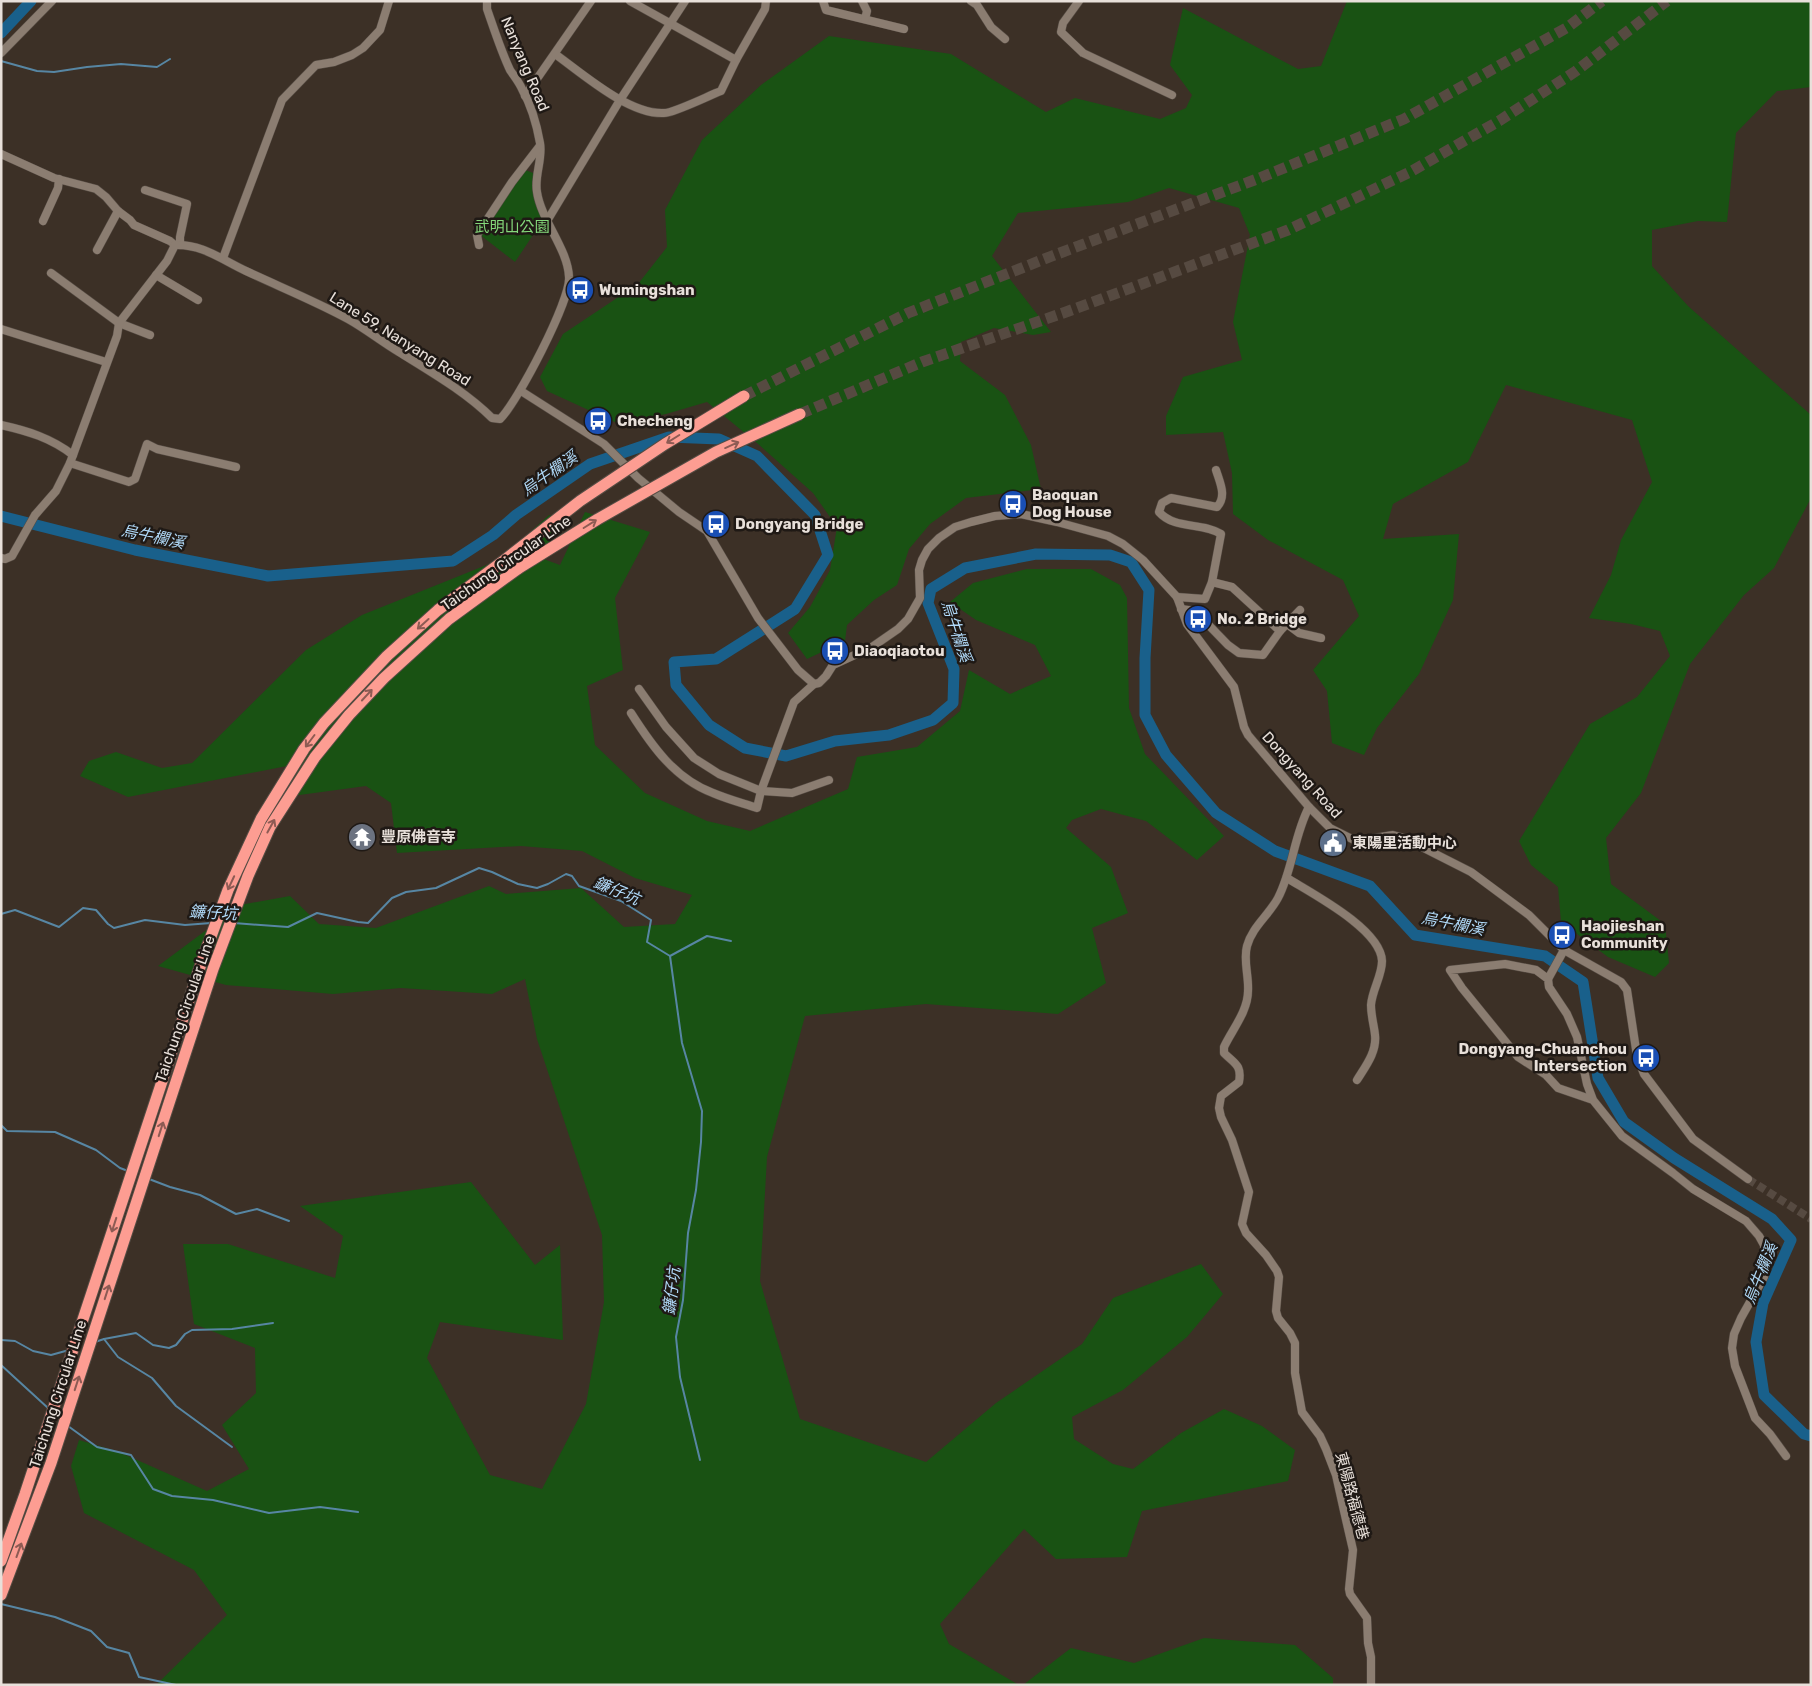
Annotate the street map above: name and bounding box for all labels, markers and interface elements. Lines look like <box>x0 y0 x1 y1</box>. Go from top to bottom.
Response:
street label: Nanyang Road <box>497 14 553 114</box>
park label: 武明山公園 <box>474 218 550 236</box>
bus stop icon: Wumingshan <box>565 275 595 305</box>
place label: Wumingshan <box>599 281 695 299</box>
street label: Lane 59, Nanyang Road <box>326 288 474 390</box>
bus stop icon: Checheng <box>583 406 613 436</box>
place label: Checheng <box>617 412 693 430</box>
one-way arrow <box>666 435 680 445</box>
one-way arrow <box>724 439 739 449</box>
water label: 烏牛欄溪 <box>518 446 583 500</box>
place label: Baoquan Dog House <box>1032 486 1112 521</box>
bus stop icon: Baoquan Dog House <box>998 489 1028 519</box>
bus stop icon: Dongyang Bridge <box>701 509 731 539</box>
street label: Taichung Circular Line <box>438 511 574 615</box>
place label: Dongyang Bridge <box>735 515 864 533</box>
one-way arrow <box>582 518 596 528</box>
water label: 烏牛欄溪 <box>120 521 188 553</box>
water label: 烏牛欄溪 <box>938 598 976 666</box>
bus stop icon: No. 2 Bridge <box>1183 604 1213 634</box>
place label: No. 2 Bridge <box>1217 610 1307 628</box>
one-way arrow <box>416 618 429 630</box>
bus stop icon: Diaoqiaotou <box>820 636 850 666</box>
place label: Diaoqiaotou <box>854 642 945 660</box>
one-way arrow <box>361 689 373 702</box>
street label: Dongyang Road <box>1258 728 1346 822</box>
one-way arrow <box>305 734 316 747</box>
one-way arrow <box>267 819 277 834</box>
temple icon: 豐原佛音寺 <box>347 822 377 852</box>
place label: 豐原佛音寺 <box>381 828 456 846</box>
public building icon: 東陽里活動中心 <box>1318 828 1348 858</box>
place label: 東陽里活動中心 <box>1352 834 1457 852</box>
water label: 鐮仔坑 <box>591 872 644 909</box>
one-way arrow <box>226 875 236 890</box>
water label: 鐮仔坑 <box>189 902 239 923</box>
water label: 烏牛欄溪 <box>1420 908 1488 939</box>
place label: Haojieshan Community <box>1581 917 1668 952</box>
bus stop icon: Haojieshan Community <box>1547 920 1577 950</box>
street label: Taichung Circular Line <box>151 933 219 1085</box>
place label: Dongyang-Chuanchou Intersection <box>1458 1040 1627 1075</box>
bus stop icon: Dongyang-Chuanchou Intersection <box>1631 1043 1661 1073</box>
one-way arrow <box>156 1121 166 1137</box>
one-way arrow <box>109 1216 119 1232</box>
water label: 烏牛欄溪 <box>1740 1238 1782 1306</box>
water label: 鐮仔坑 <box>659 1264 684 1316</box>
one-way arrow <box>103 1285 112 1301</box>
street label: Taichung Circular Line <box>26 1318 90 1470</box>
one-way arrow <box>73 1376 83 1392</box>
street label: 東陽路福德巷 <box>1332 1450 1372 1542</box>
one-way arrow <box>15 1542 24 1558</box>

